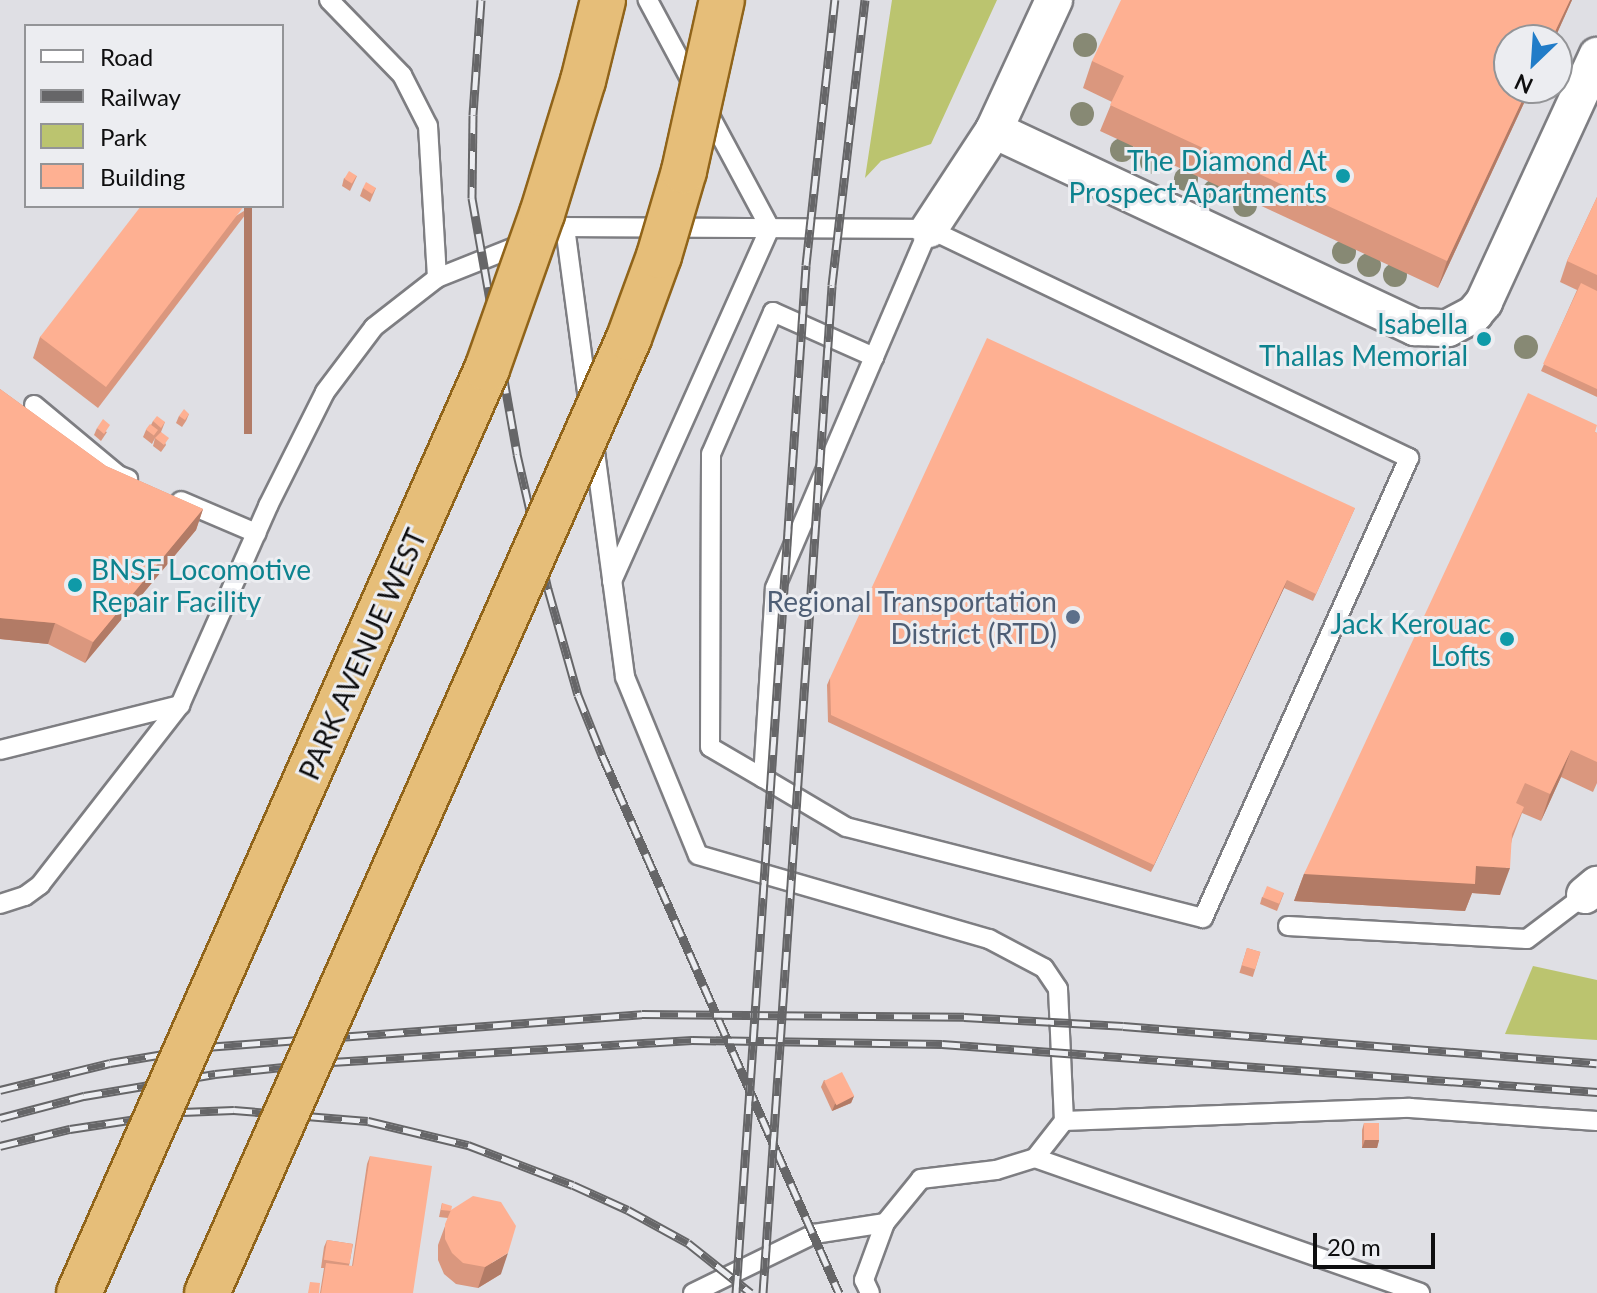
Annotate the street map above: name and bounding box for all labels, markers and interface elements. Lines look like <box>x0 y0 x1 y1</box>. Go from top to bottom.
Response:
legend <box>24 24 284 208</box>
north arrow <box>1493 24 1573 104</box>
text: Road <box>100 42 153 71</box>
text: N <box>1510 69 1537 100</box>
text: Railway <box>100 82 181 111</box>
text: Park <box>100 122 147 151</box>
place label: The Diamond At Prospect Apartments <box>1068 143 1327 209</box>
text: Building <box>100 162 185 191</box>
marker: The Diamond At Prospect Apartments <box>1334 167 1352 185</box>
place label: Isabella Thallas Memorial <box>1259 306 1468 372</box>
marker: Isabella Thallas Memorial <box>1475 330 1493 348</box>
street label: PARK AVENUE WEST <box>291 523 433 785</box>
place label: BNSF Locomotive Repair Facility <box>91 552 312 618</box>
marker: BNSF Locomotive Repair Facility <box>66 576 84 594</box>
place label: Regional Transportation District (RTD) <box>766 584 1057 650</box>
place label: Jack Kerouac Lofts <box>1330 606 1491 672</box>
marker: Regional Transportation District (RTD) <box>1064 608 1082 626</box>
marker: Jack Kerouac Lofts <box>1498 630 1516 648</box>
scale bar <box>1317 1217 1439 1267</box>
text: 20 m <box>1327 1232 1381 1261</box>

